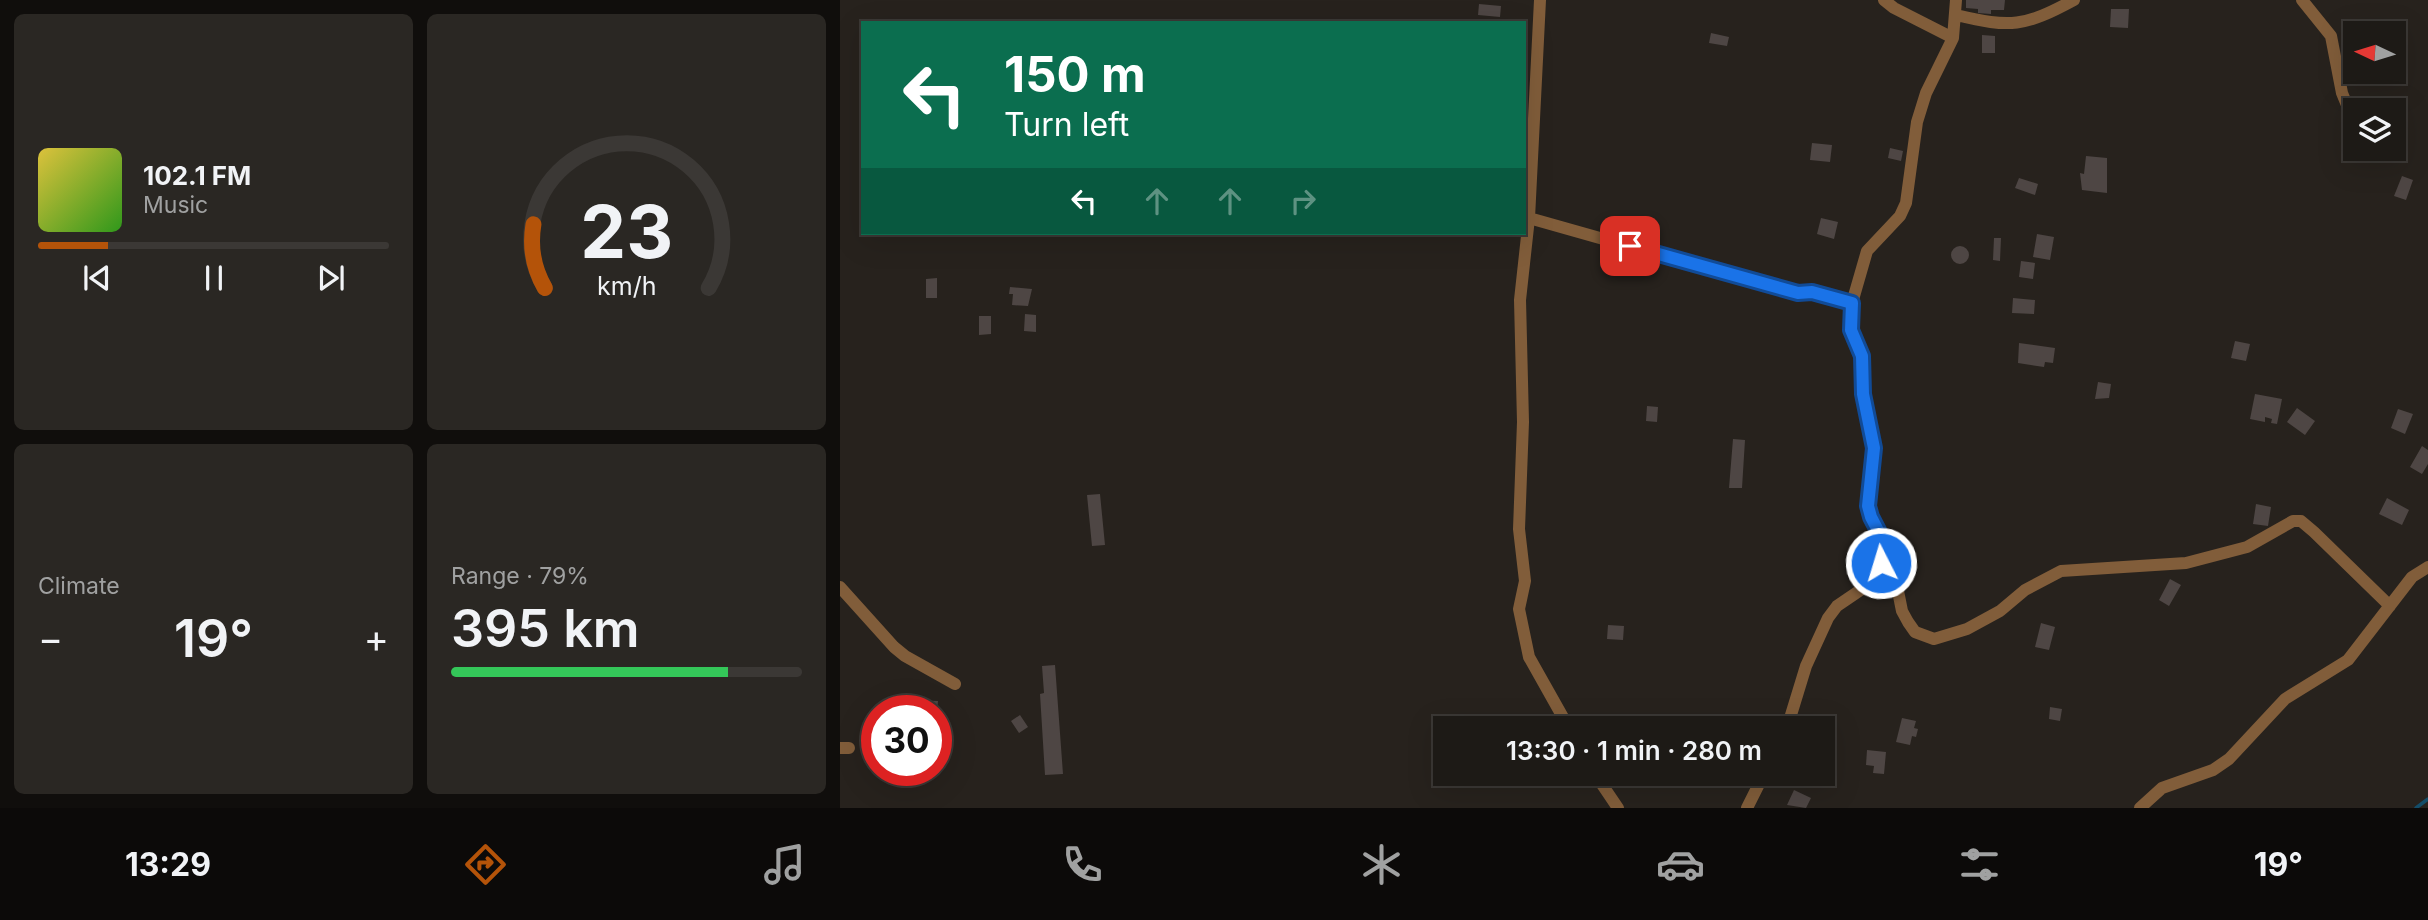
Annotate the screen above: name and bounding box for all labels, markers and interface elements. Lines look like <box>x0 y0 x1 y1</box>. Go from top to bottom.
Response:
north arrow <box>2343 21 2406 84</box>
map controls <box>2343 21 2406 161</box>
text: 150 m <box>1004 45 1146 104</box>
icon: left <box>889 49 980 140</box>
button: layers <box>2343 98 2406 161</box>
text: Turn left <box>1004 105 1129 144</box>
text: 102.1 FM <box>143 160 251 191</box>
icon: left <box>1065 182 1103 220</box>
icon: ahead <box>1138 182 1176 220</box>
icon: ahead <box>1211 182 1249 220</box>
icon: right <box>1284 182 1322 220</box>
text: 23 <box>580 188 673 277</box>
text: Music <box>143 191 208 219</box>
pin <box>1600 216 1660 276</box>
icon: arrive <box>1611 227 1649 265</box>
icon: previous <box>78 259 116 297</box>
icon: pause <box>195 259 233 297</box>
icon: next <box>312 259 350 297</box>
text: km/h <box>597 271 656 301</box>
position arrow <box>1844 526 1918 600</box>
text: Range · 79% <box>451 562 589 590</box>
text: Climate <box>38 572 120 600</box>
text: 395 km <box>451 597 640 660</box>
text: 19° <box>174 607 253 670</box>
text: − <box>38 615 63 661</box>
text: + <box>364 615 389 661</box>
speed limit sign: 30 <box>861 695 952 786</box>
text: 13:30 · 1 min · 280 m <box>1506 735 1762 766</box>
icon: directions <box>461 840 510 889</box>
icon: music <box>760 840 809 889</box>
icon: phone <box>1058 840 1107 889</box>
icon: climate <box>1357 840 1406 889</box>
icon: car <box>1656 840 1705 889</box>
icon: filters <box>1955 840 2004 889</box>
text: 13:29 <box>125 845 211 884</box>
text: 19° <box>2254 845 2303 884</box>

